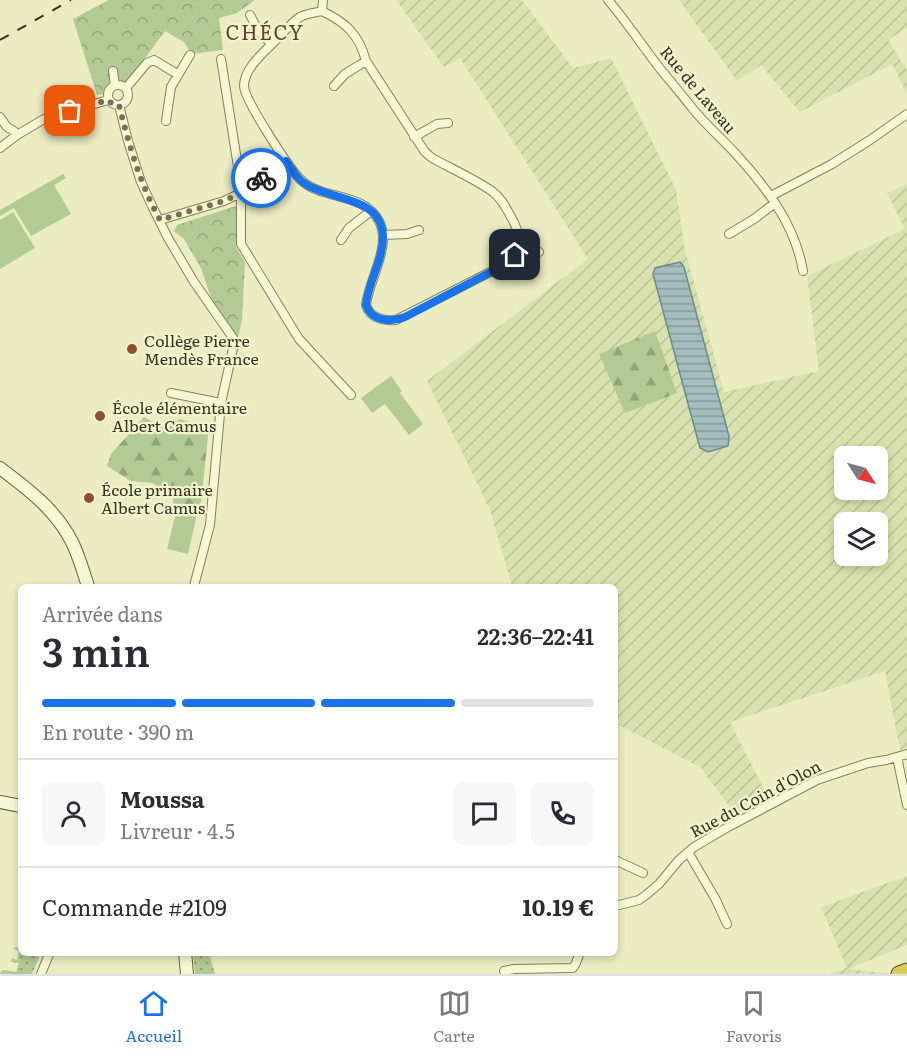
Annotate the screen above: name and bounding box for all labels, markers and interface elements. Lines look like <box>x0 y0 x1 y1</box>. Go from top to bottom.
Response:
district label: CHÉCY <box>226 16 304 46</box>
street label: Rue de Laveau <box>655 40 743 138</box>
pin <box>44 85 95 136</box>
icon: bag <box>53 94 86 127</box>
courier <box>231 148 291 208</box>
icon: bike <box>245 162 278 195</box>
pin <box>489 229 540 280</box>
icon: home <box>498 238 531 271</box>
place label: Collège Pierre Mendès France <box>144 328 259 370</box>
marker: Collège Pierre Mendès France <box>125 342 139 356</box>
place label: École élémentaire Albert Camus <box>112 395 247 437</box>
marker: École élémentaire Albert Camus <box>93 409 107 423</box>
north arrow <box>834 446 888 500</box>
map controls <box>834 446 888 566</box>
place label: École primaire Albert Camus <box>101 477 213 519</box>
marker: École primaire Albert Camus <box>82 491 96 505</box>
button: layers <box>834 512 888 566</box>
text: Arrivée dans <box>42 598 162 628</box>
text: 22:36–22:41 <box>477 619 594 652</box>
text: 3 min <box>42 621 150 679</box>
text: En route · 390 m <box>42 716 194 746</box>
street label: Rue du Coin d'Olon <box>685 753 825 843</box>
button: person <box>42 782 105 845</box>
text: Moussa <box>120 782 205 815</box>
button: chat <box>453 782 516 845</box>
button: phone <box>531 782 594 845</box>
text: Livreur · 4.5 <box>120 815 235 845</box>
text: Commande #2109 <box>42 890 227 923</box>
text: 10.19 € <box>523 890 594 923</box>
tab: Accueil <box>125 987 182 1047</box>
tab: Carte <box>433 987 475 1047</box>
tab: Favoris <box>726 987 782 1047</box>

